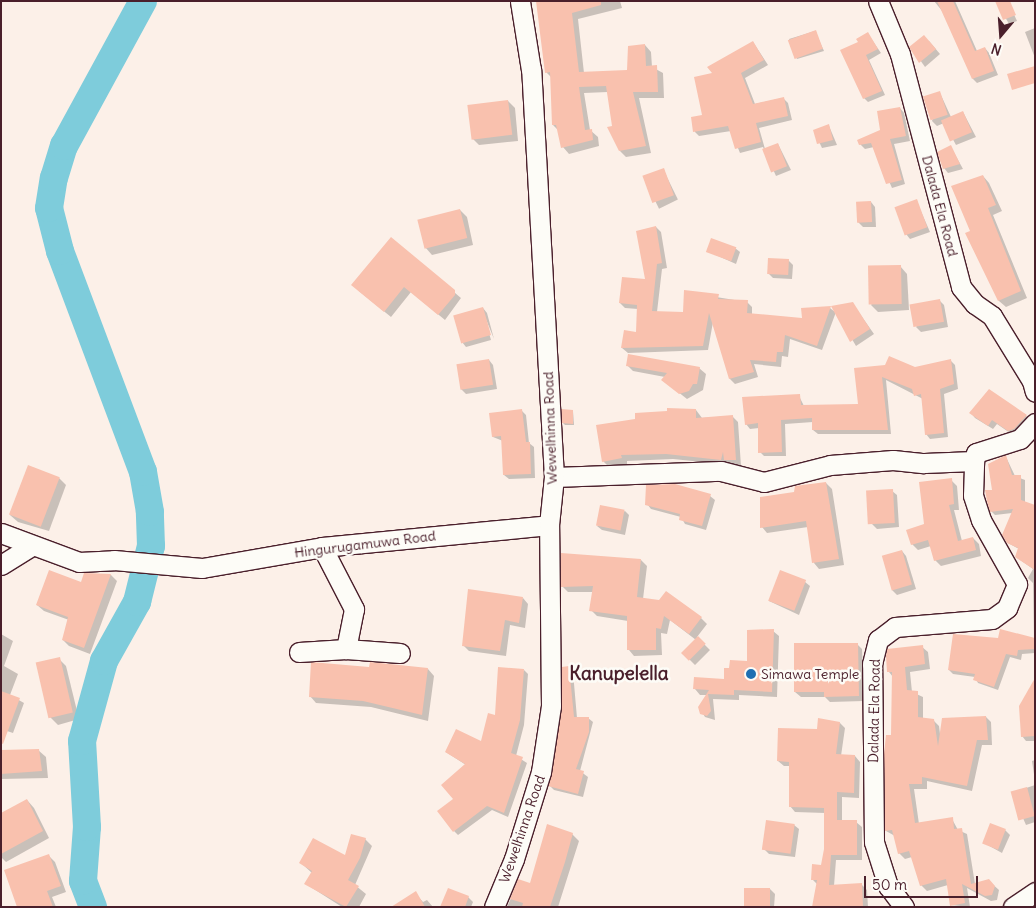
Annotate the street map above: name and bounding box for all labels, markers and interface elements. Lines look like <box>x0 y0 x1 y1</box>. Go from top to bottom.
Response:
north arrow <box>976 10 1026 60</box>
text: N <box>989 39 1004 59</box>
street label: Dalada Ela Road <box>918 154 962 258</box>
street label: Wewelhinna Road <box>540 371 560 485</box>
street label: Hingurugamuwa Road <box>293 527 437 561</box>
street label: Dalada Ela Road <box>865 659 883 763</box>
district label: Kanupelella <box>569 663 669 685</box>
place label: Simawa Temple <box>761 666 859 682</box>
marker: Simawa Temple <box>745 668 757 680</box>
street label: Wewelhinna Road <box>496 773 548 885</box>
scale bar <box>866 866 980 898</box>
text: 50 m <box>872 875 907 894</box>

